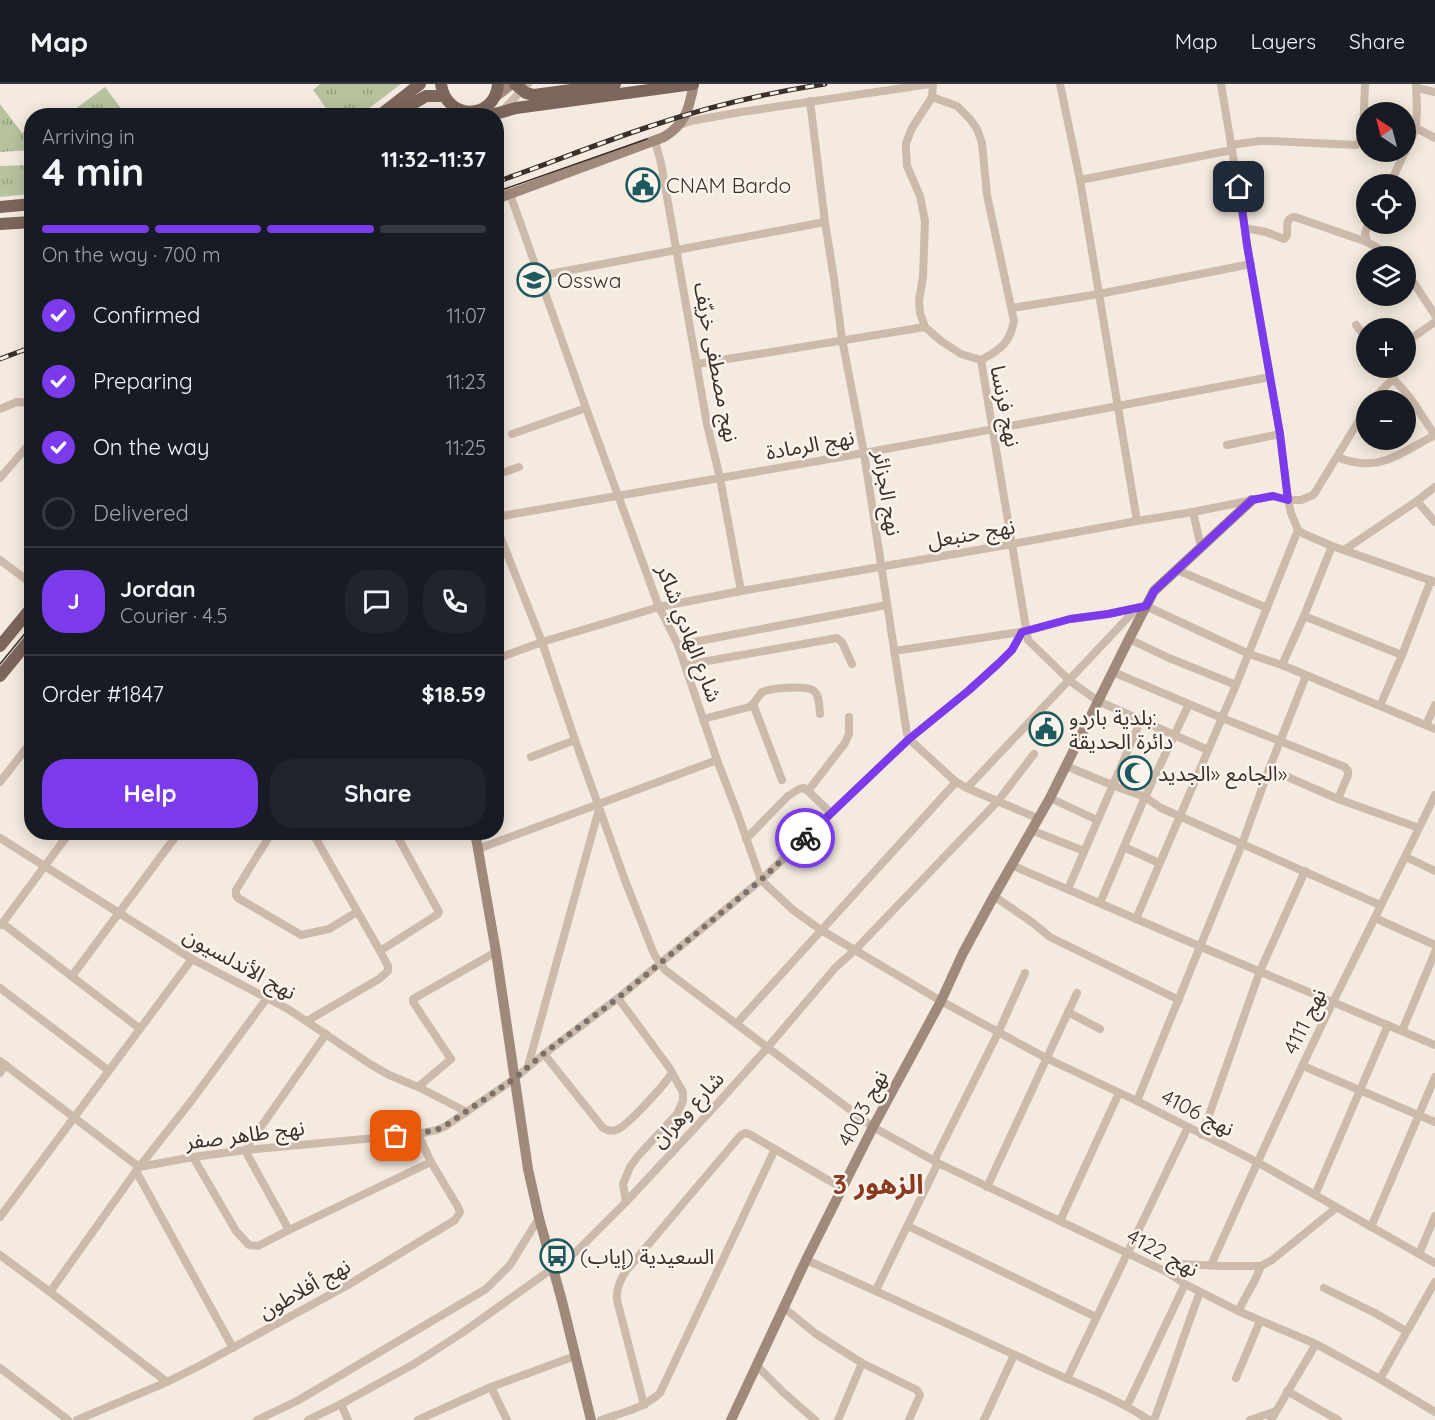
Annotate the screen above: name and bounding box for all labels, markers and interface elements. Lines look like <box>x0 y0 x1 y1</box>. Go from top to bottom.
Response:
text: Map <box>30 24 88 59</box>
text: Map <box>1175 28 1218 54</box>
text: Layers <box>1251 28 1316 54</box>
text: Share <box>1349 28 1405 54</box>
north arrow <box>1356 102 1416 162</box>
map controls <box>1356 102 1416 450</box>
text: Arriving in <box>42 124 135 149</box>
text: 11:32–11:37 <box>381 145 486 173</box>
text: 4 min <box>42 147 144 196</box>
pin <box>1213 161 1264 212</box>
public building icon: CNAM Bardo <box>625 167 661 203</box>
icon: home <box>1222 170 1255 203</box>
place label: CNAM Bardo <box>666 172 791 198</box>
button: locate <box>1356 174 1416 234</box>
text: On the way · 700 m <box>42 242 220 267</box>
button: layers <box>1356 246 1416 306</box>
school or university icon: Osswa <box>516 262 552 298</box>
place label: Osswa <box>557 267 621 293</box>
street label: نهج مصطفى خريّف <box>686 280 745 445</box>
icon: check <box>42 299 75 332</box>
text: Confirmed <box>93 301 200 329</box>
text: 11:07 <box>446 303 486 328</box>
button: + <box>1356 318 1416 378</box>
street label: نهج فرنسا <box>982 363 1027 449</box>
icon: check <box>42 365 75 398</box>
text: Preparing <box>93 367 193 395</box>
text: 11:23 <box>446 369 486 394</box>
button: − <box>1356 390 1416 450</box>
street label: نهج الرمادة <box>764 423 857 468</box>
icon: check <box>42 431 75 464</box>
text: On the way <box>93 433 209 461</box>
text: 11:25 <box>445 435 486 460</box>
street label: نهج الجزائر <box>865 447 908 538</box>
text: Delivered <box>93 499 189 527</box>
street label: نهج حنبعل <box>925 512 1017 556</box>
street label: شارع الهادي شاكر <box>648 560 728 707</box>
button: chat <box>345 570 408 633</box>
button: phone <box>423 570 486 633</box>
text: Jordan <box>120 575 196 603</box>
text: J <box>67 587 80 615</box>
text: Courier · 4.5 <box>120 603 227 628</box>
text: Order #1847 <box>42 680 164 708</box>
text: $18.59 <box>422 680 486 708</box>
place label: بلدية باردو: دائرة الحديقة <box>1069 704 1173 754</box>
public building icon: بلدية باردو: دائرة الحديقة <box>1028 711 1064 747</box>
mosque icon: الجامع «الجديد» <box>1117 755 1153 791</box>
button: Help <box>42 759 258 828</box>
button: Share <box>270 759 486 828</box>
place label: الجامع «الجديد» <box>1158 760 1287 789</box>
courier <box>775 808 835 868</box>
icon: bike <box>789 822 822 855</box>
street label: نهج الأندلسيون <box>178 921 301 1007</box>
street label: نهج 4111 <box>1277 984 1334 1059</box>
street label: شارع وهران <box>645 1065 731 1155</box>
street label: نهج 4003 <box>831 1065 896 1152</box>
street label: نهج 4106 <box>1156 1083 1239 1144</box>
pin <box>370 1110 421 1161</box>
street label: نهج طاهر صفر <box>183 1114 306 1157</box>
icon: bag <box>379 1119 412 1152</box>
district label: الزهور 3 <box>832 1167 924 1201</box>
street label: نهج 4122 <box>1121 1222 1203 1284</box>
bus stop icon: السعيدية (إياب) <box>539 1238 575 1274</box>
place label: السعيدية (إياب) <box>580 1243 714 1270</box>
street label: نهج أفلاطون <box>253 1252 356 1326</box>

